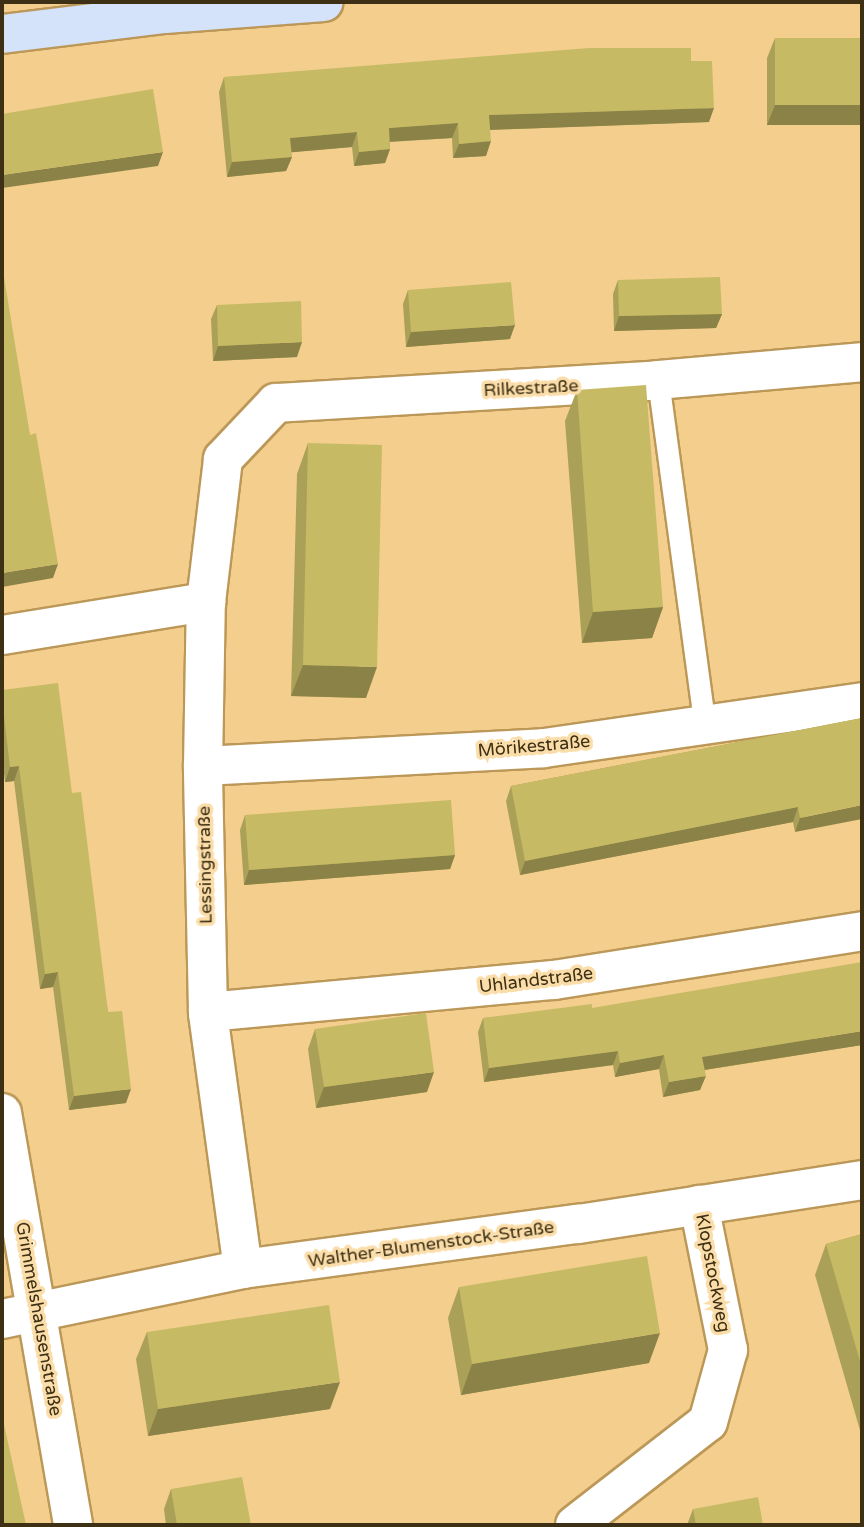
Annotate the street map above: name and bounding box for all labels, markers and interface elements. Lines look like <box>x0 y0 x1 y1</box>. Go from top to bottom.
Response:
street label: Rilkestraße <box>483 375 579 401</box>
street label: Mörikestraße <box>477 730 591 762</box>
street label: Lessingstraße <box>193 806 217 924</box>
street label: Uhlandstraße <box>478 962 594 998</box>
street label: Klopstockweg <box>691 1212 735 1334</box>
street label: Walther-Blumenstock-Straße <box>307 1216 555 1272</box>
street label: Grimmelshausenstraße <box>11 1220 67 1418</box>

